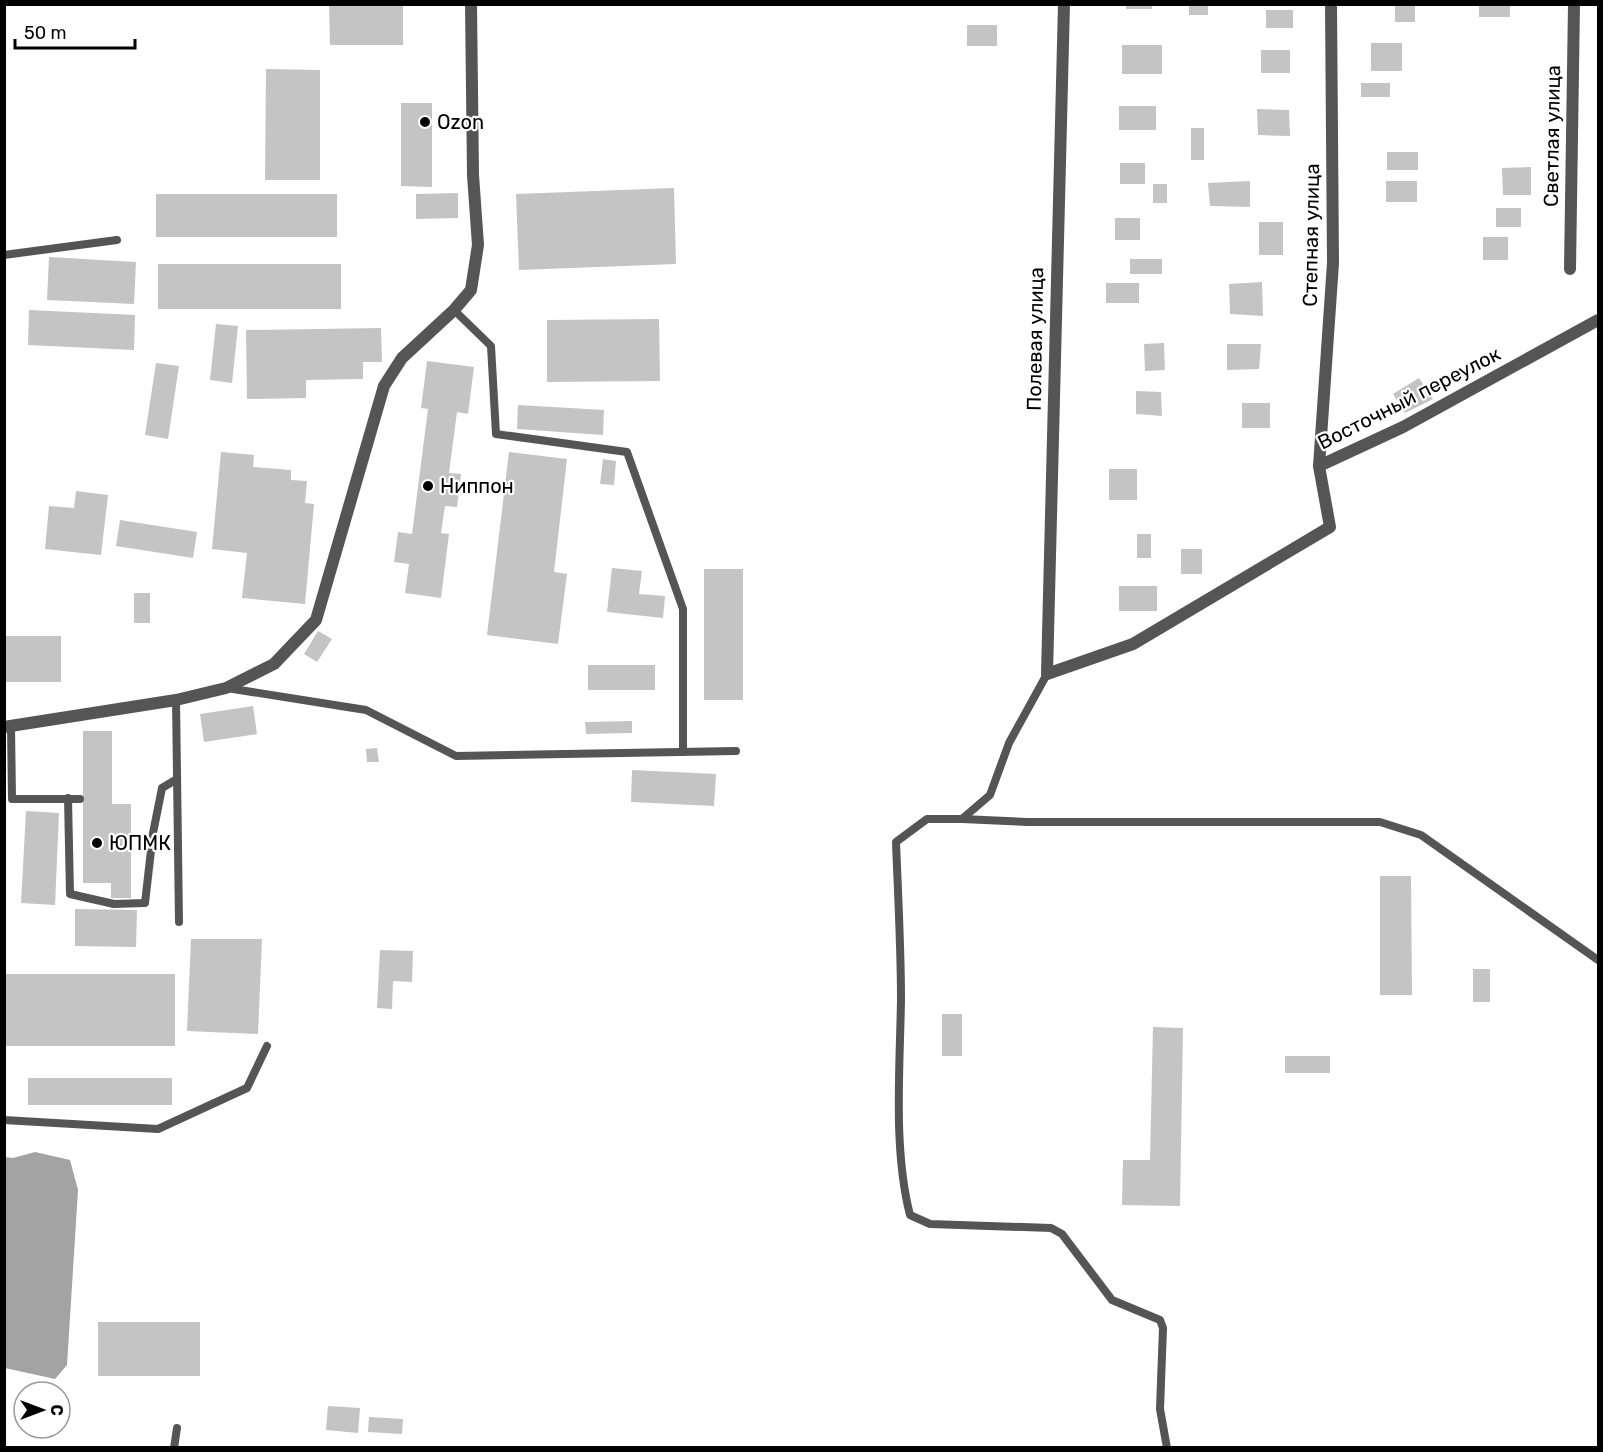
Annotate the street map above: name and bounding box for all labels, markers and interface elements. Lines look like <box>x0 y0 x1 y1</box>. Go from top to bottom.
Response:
scale bar <box>15 12 135 50</box>
text: 50 m <box>24 22 67 44</box>
street label: Светлая улица <box>1539 65 1565 207</box>
place label: Ozon <box>437 110 484 134</box>
marker: Ozon <box>418 115 432 129</box>
street label: Степная улица <box>1298 163 1324 307</box>
street label: Полевая улица <box>1022 267 1048 411</box>
street label: Восточный переулок <box>1314 341 1505 455</box>
place label: Ниппон <box>440 474 514 498</box>
marker: Ниппон <box>421 479 435 493</box>
place label: ЮПМК <box>109 831 171 855</box>
marker: ЮПМК <box>90 836 104 850</box>
north arrow <box>12 1380 72 1440</box>
text: С <box>47 1404 66 1416</box>

